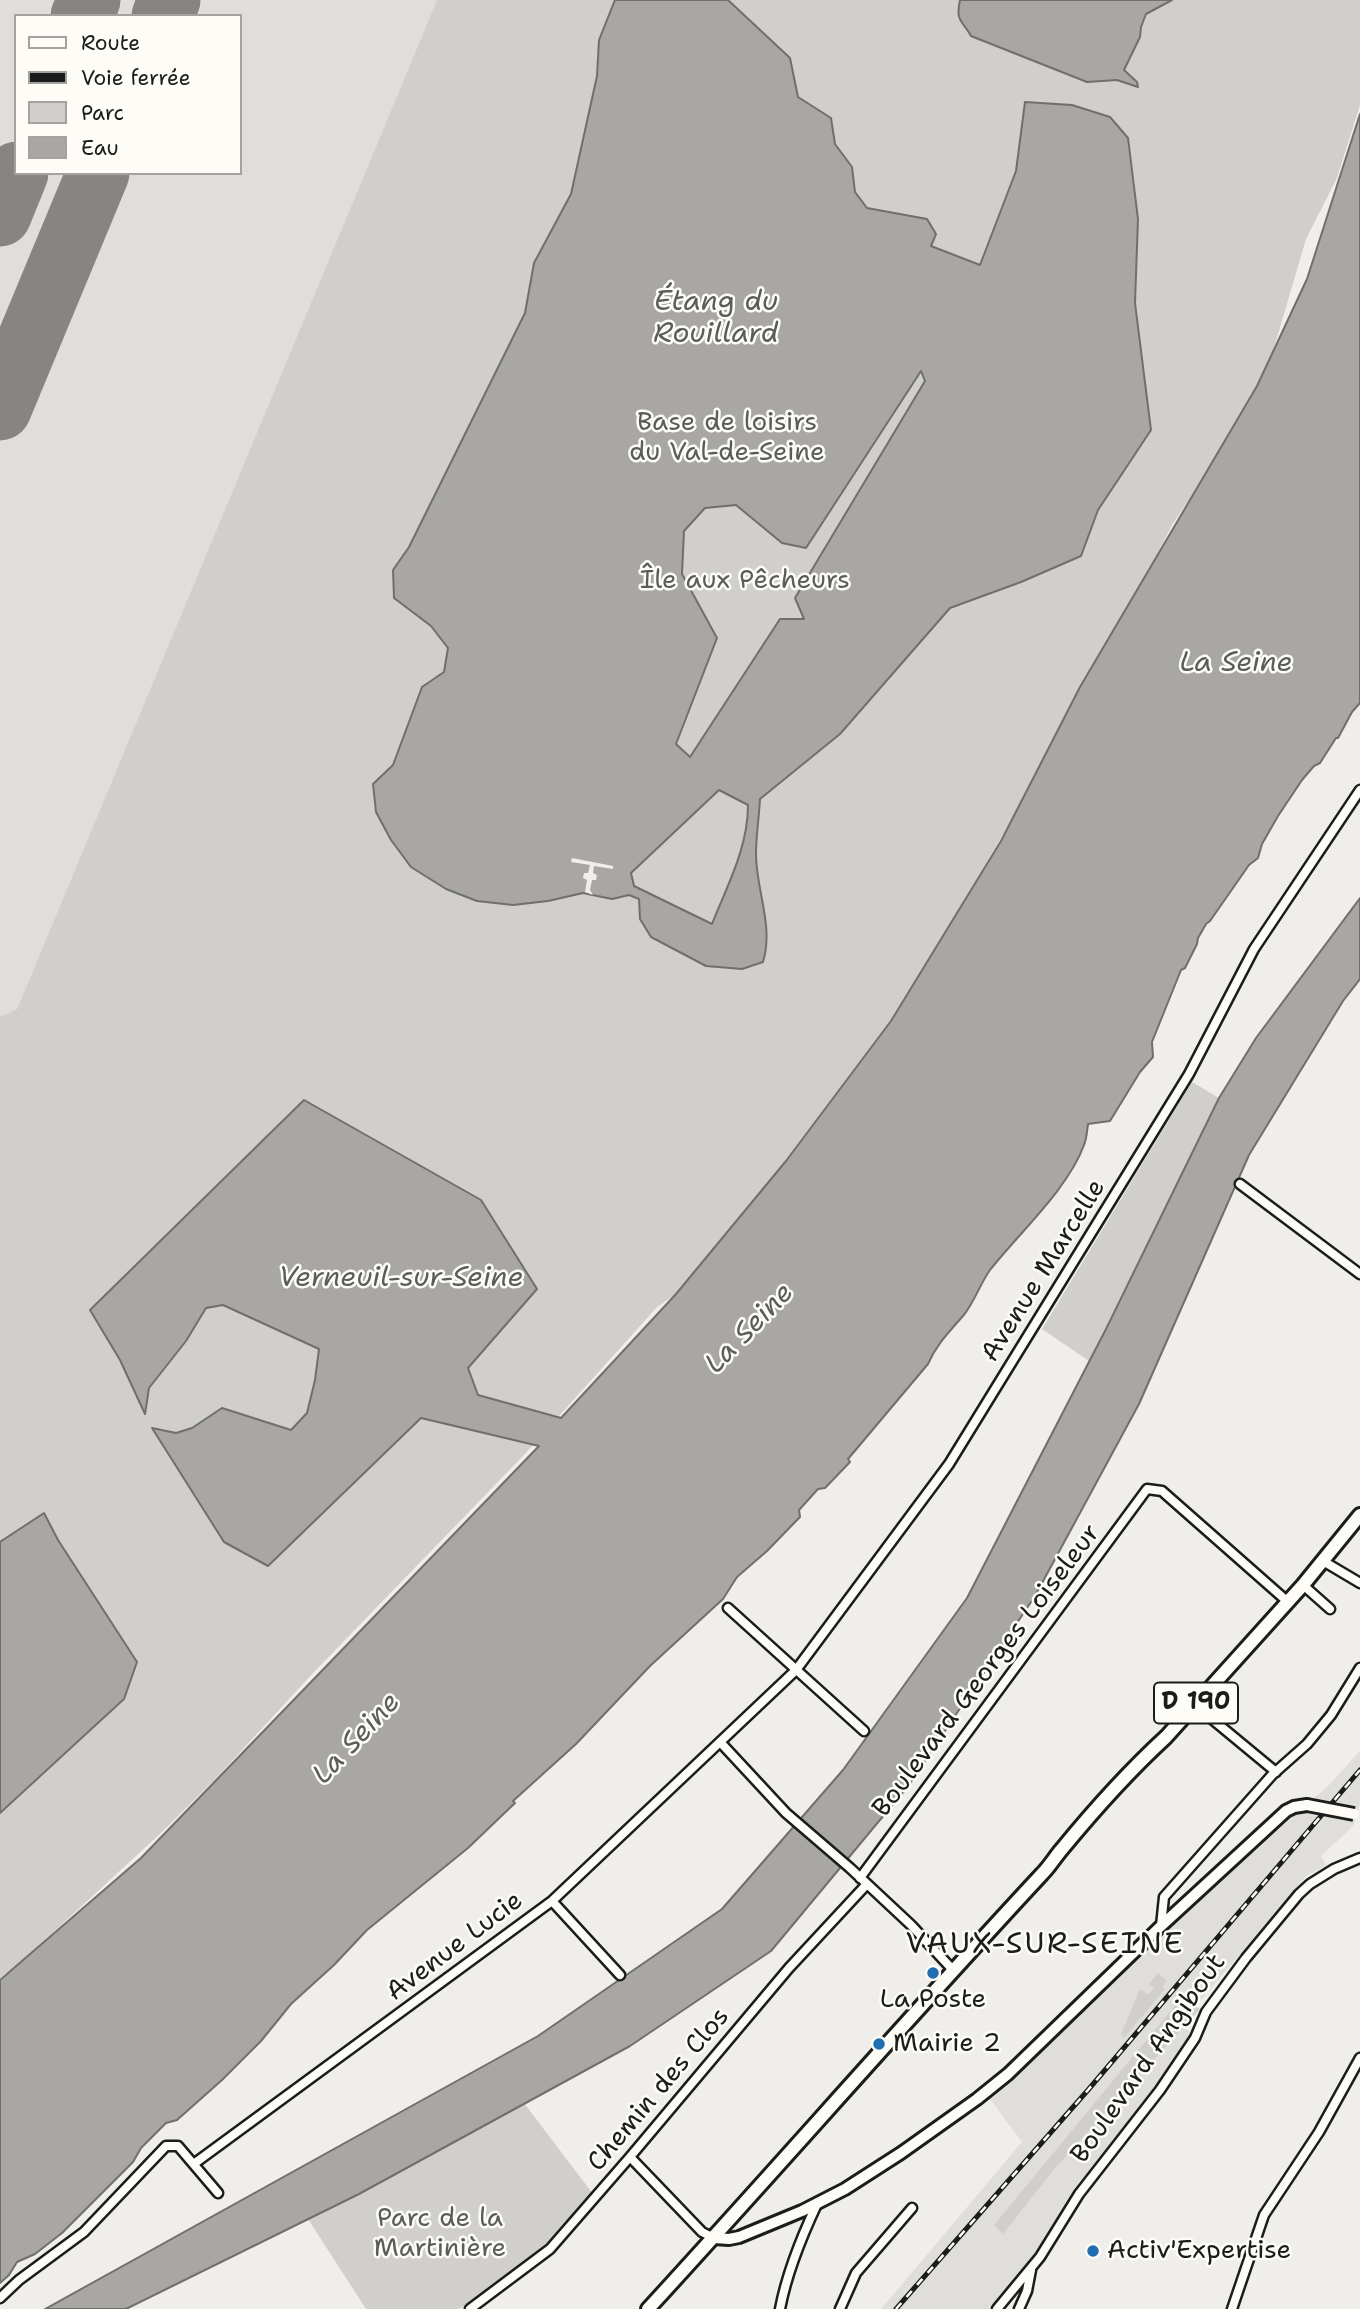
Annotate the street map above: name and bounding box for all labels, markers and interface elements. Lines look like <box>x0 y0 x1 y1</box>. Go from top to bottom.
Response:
legend <box>14 14 242 175</box>
text: Route <box>81 29 140 57</box>
text: Voie ferrée <box>81 64 191 92</box>
text: Parc <box>81 99 124 127</box>
text: Eau <box>81 134 119 162</box>
water label: Étang du Rouillard <box>653 286 779 352</box>
park label: Base de loisirs du Val-de-Seine <box>629 407 825 468</box>
park label: Île aux Pêcheurs <box>640 565 850 597</box>
water label: La Seine <box>1179 647 1293 681</box>
street label: Avenue Marcelle <box>975 1174 1113 1368</box>
water label: Verneuil-sur-Seine <box>278 1262 524 1296</box>
water label: La Seine <box>699 1277 801 1381</box>
street label: Boulevard Georges Loiseleur <box>867 1518 1107 1824</box>
road number: D 190 <box>1154 1682 1238 1723</box>
water label: La Seine <box>306 1686 408 1792</box>
street label: Avenue Lucie <box>381 1886 529 2008</box>
district label: VAUX-SUR-SEINE <box>907 1927 1183 1963</box>
street label: Boulevard Angibout <box>1065 1948 1233 2170</box>
marker: La Poste <box>925 1965 941 1981</box>
place label: La Poste <box>880 1984 986 2016</box>
street label: Chemin des Clos <box>582 2002 736 2178</box>
place label: Mairie 2 <box>893 2028 1001 2060</box>
marker: Mairie 2 <box>871 2036 887 2052</box>
park label: Parc de la Martinière <box>374 2203 506 2264</box>
place label: Activ'Expertise <box>1107 2235 1291 2267</box>
marker: Activ'Expertise <box>1085 2243 1101 2259</box>

